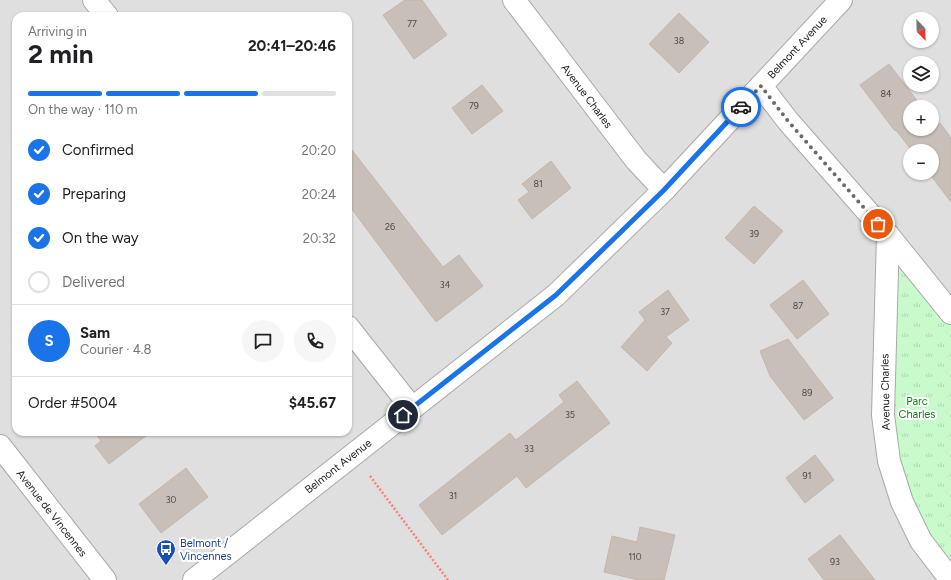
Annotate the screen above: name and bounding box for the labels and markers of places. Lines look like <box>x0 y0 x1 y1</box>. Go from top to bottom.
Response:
pin <box>861 207 895 241</box>
pin <box>386 398 420 432</box>
place label: Belmont / Vincennes <box>180 537 232 563</box>
bus stop icon: Belmont / Vincennes <box>155 538 177 566</box>

